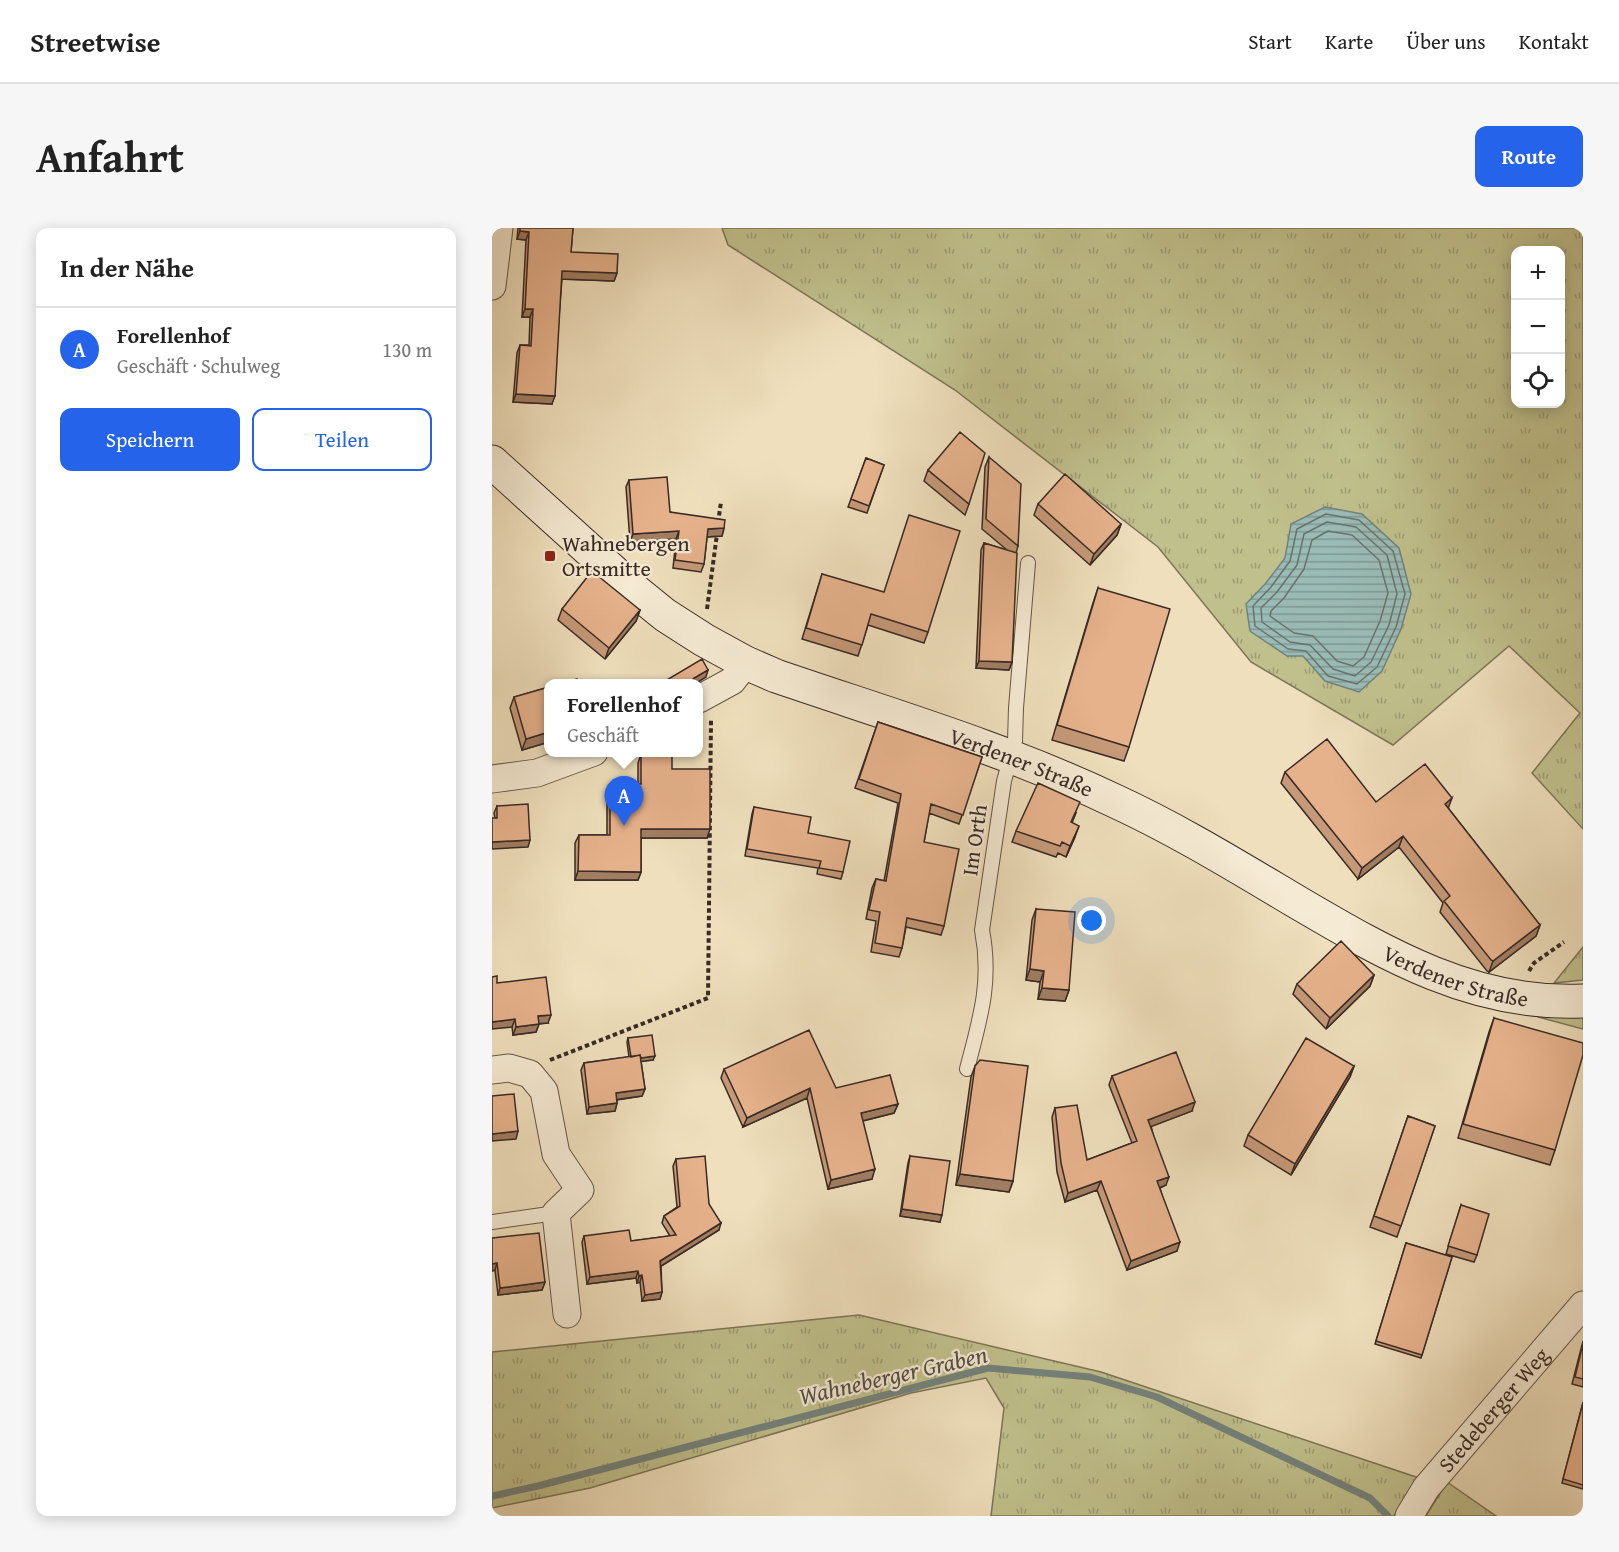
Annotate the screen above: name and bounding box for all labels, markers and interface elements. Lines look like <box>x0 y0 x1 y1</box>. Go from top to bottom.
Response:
text: Streetwise <box>30 21 160 62</box>
text: Start <box>1248 26 1292 57</box>
text: Karte <box>1325 26 1373 57</box>
text: Über uns <box>1406 26 1486 57</box>
text: Kontakt <box>1519 26 1589 57</box>
text: Anfahrt <box>36 126 184 187</box>
button: Route <box>1475 126 1583 187</box>
map controls <box>1511 246 1565 408</box>
button: + <box>1511 246 1565 300</box>
text: In der Nähe <box>60 248 194 287</box>
button: − <box>1511 300 1565 354</box>
text: Forellenhof <box>117 319 230 351</box>
text: A <box>73 335 86 364</box>
text: 130 m <box>382 335 432 364</box>
text: Geschäft · Schulweg <box>117 351 280 380</box>
button: locate <box>1511 354 1565 408</box>
button: Speichern <box>60 408 240 471</box>
button: Teilen <box>252 408 432 471</box>
place label: Wahnebergen Ortsmitte <box>562 527 690 584</box>
marker: Wahnebergen Ortsmitte <box>543 549 557 563</box>
popup <box>544 679 703 757</box>
text: Forellenhof <box>567 688 680 720</box>
text: Geschäft <box>567 720 639 749</box>
street label: Verdener Straße <box>945 720 1098 805</box>
pin: A <box>604 776 644 826</box>
street label: Im Orth <box>953 801 995 878</box>
your location <box>1077 906 1106 935</box>
street label: Verdener Straße <box>1377 937 1530 1015</box>
water label: Wahneberger Graben <box>795 1336 991 1414</box>
street label: Stedeberger Weg <box>1430 1340 1556 1479</box>

